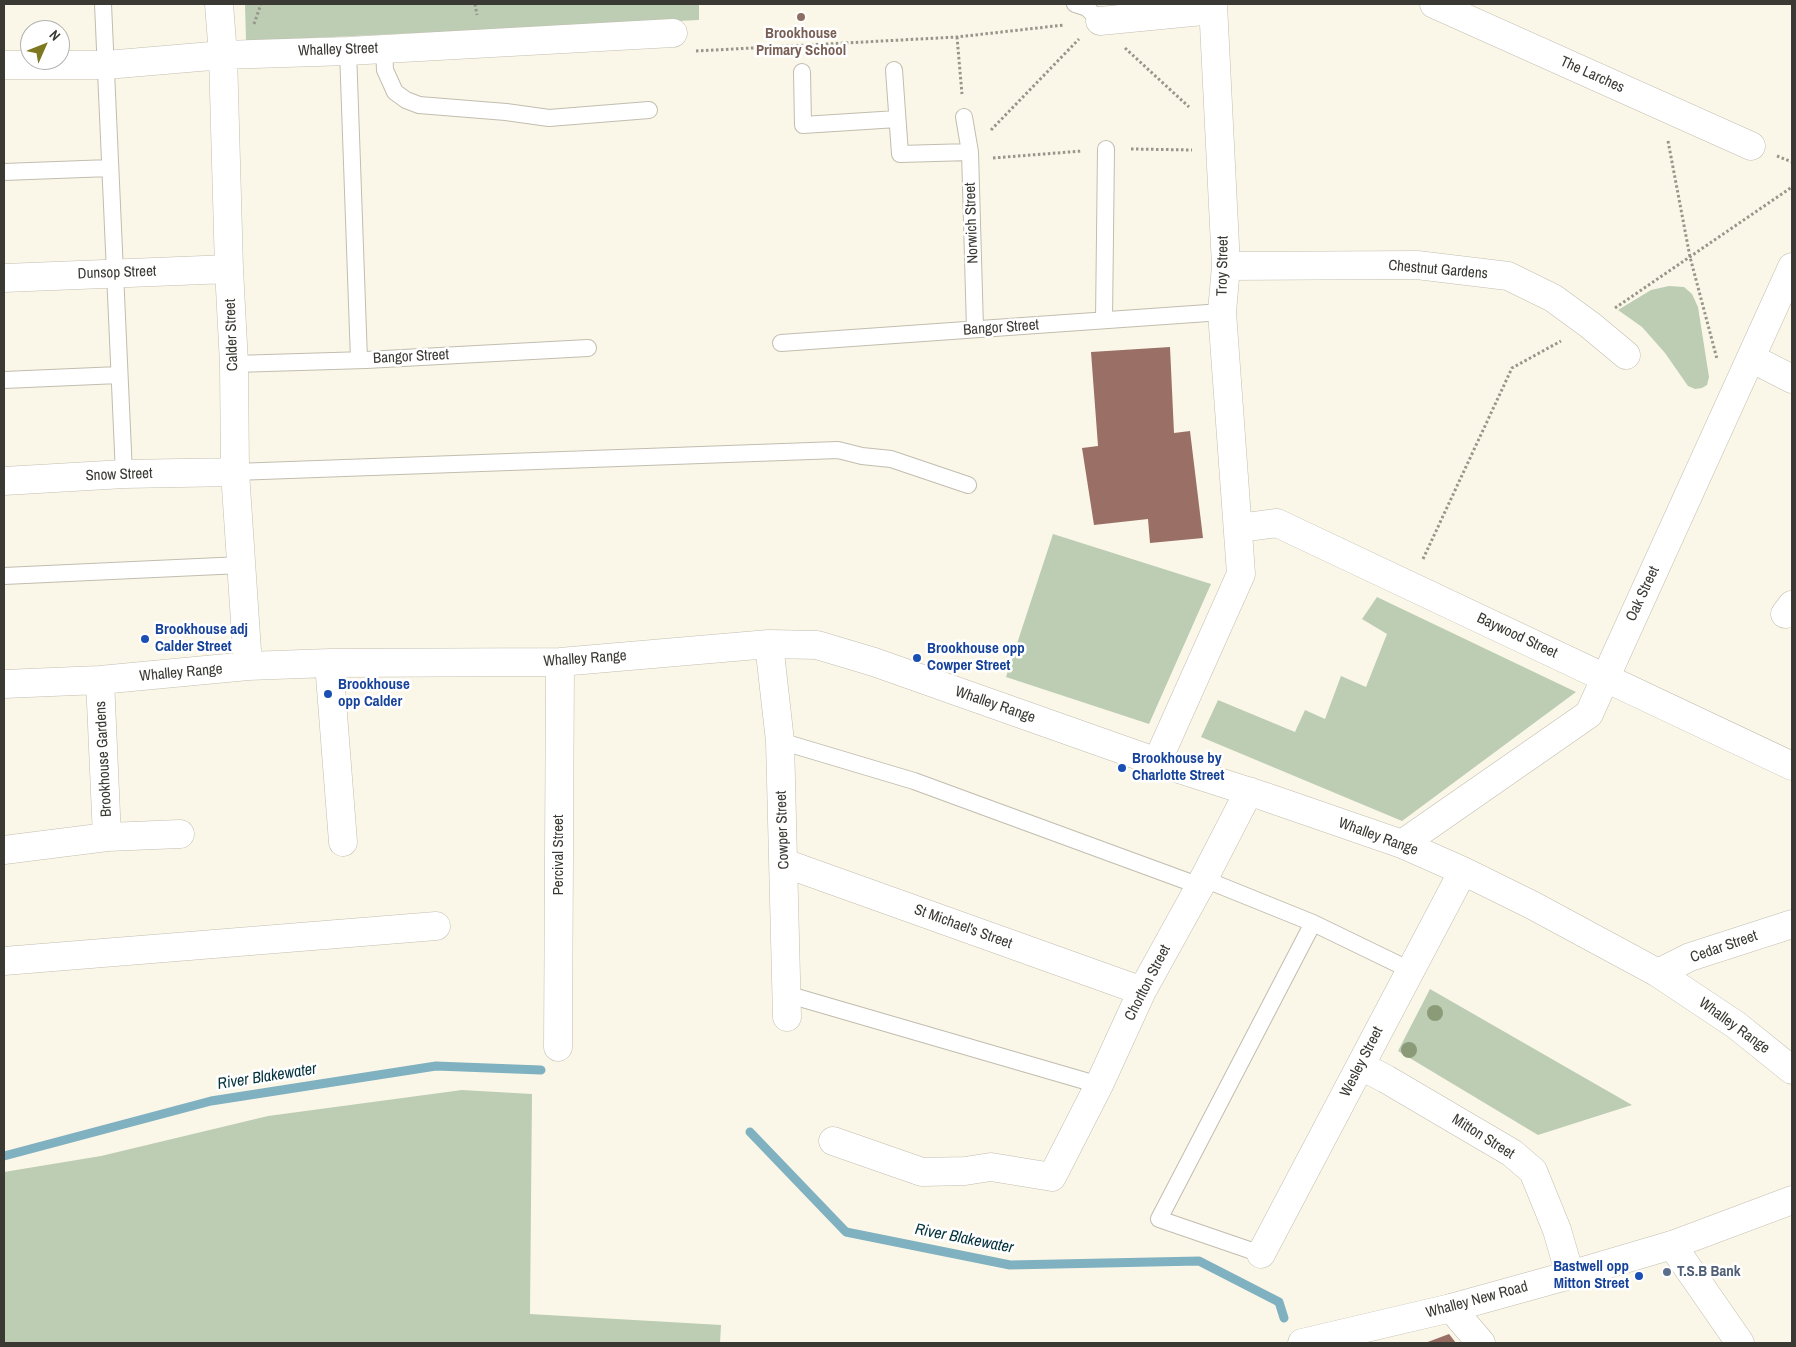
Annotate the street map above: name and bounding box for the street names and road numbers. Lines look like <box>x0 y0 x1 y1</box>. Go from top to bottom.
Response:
street label: Whalley Street <box>298 40 378 60</box>
street label: The Larches <box>1557 53 1627 97</box>
street label: Norwich Street <box>962 182 982 264</box>
street label: Troy Street <box>1213 236 1233 296</box>
street label: Chestnut Gardens <box>1387 257 1489 283</box>
street label: Dunsop Street <box>77 263 157 283</box>
street label: Calder Street <box>222 298 242 372</box>
street label: Bangor Street <box>963 316 1039 340</box>
street label: Bangor Street <box>373 346 449 368</box>
street label: Snow Street <box>85 465 153 485</box>
street label: Oak Street <box>1622 564 1664 624</box>
street label: Baywood Street <box>1474 609 1560 663</box>
street label: Whalley Range <box>543 647 627 671</box>
street label: Whalley Range <box>139 660 223 686</box>
street label: Whalley Range <box>953 683 1037 727</box>
street label: Brookhouse Gardens <box>92 700 116 818</box>
street label: Cowper Street <box>773 790 793 870</box>
street label: Whalley Range <box>1336 814 1420 860</box>
street label: Percival Street <box>550 815 568 895</box>
street label: St Michael's Street <box>912 901 1014 953</box>
street label: Cedar Street <box>1688 927 1760 967</box>
street label: Chorlton Street <box>1121 942 1175 1024</box>
street label: Whalley Range <box>1695 994 1773 1058</box>
street label: Wesley Street <box>1337 1024 1387 1100</box>
street label: Mitton Street <box>1448 1111 1518 1163</box>
street label: Whalley New Road <box>1424 1278 1530 1322</box>

